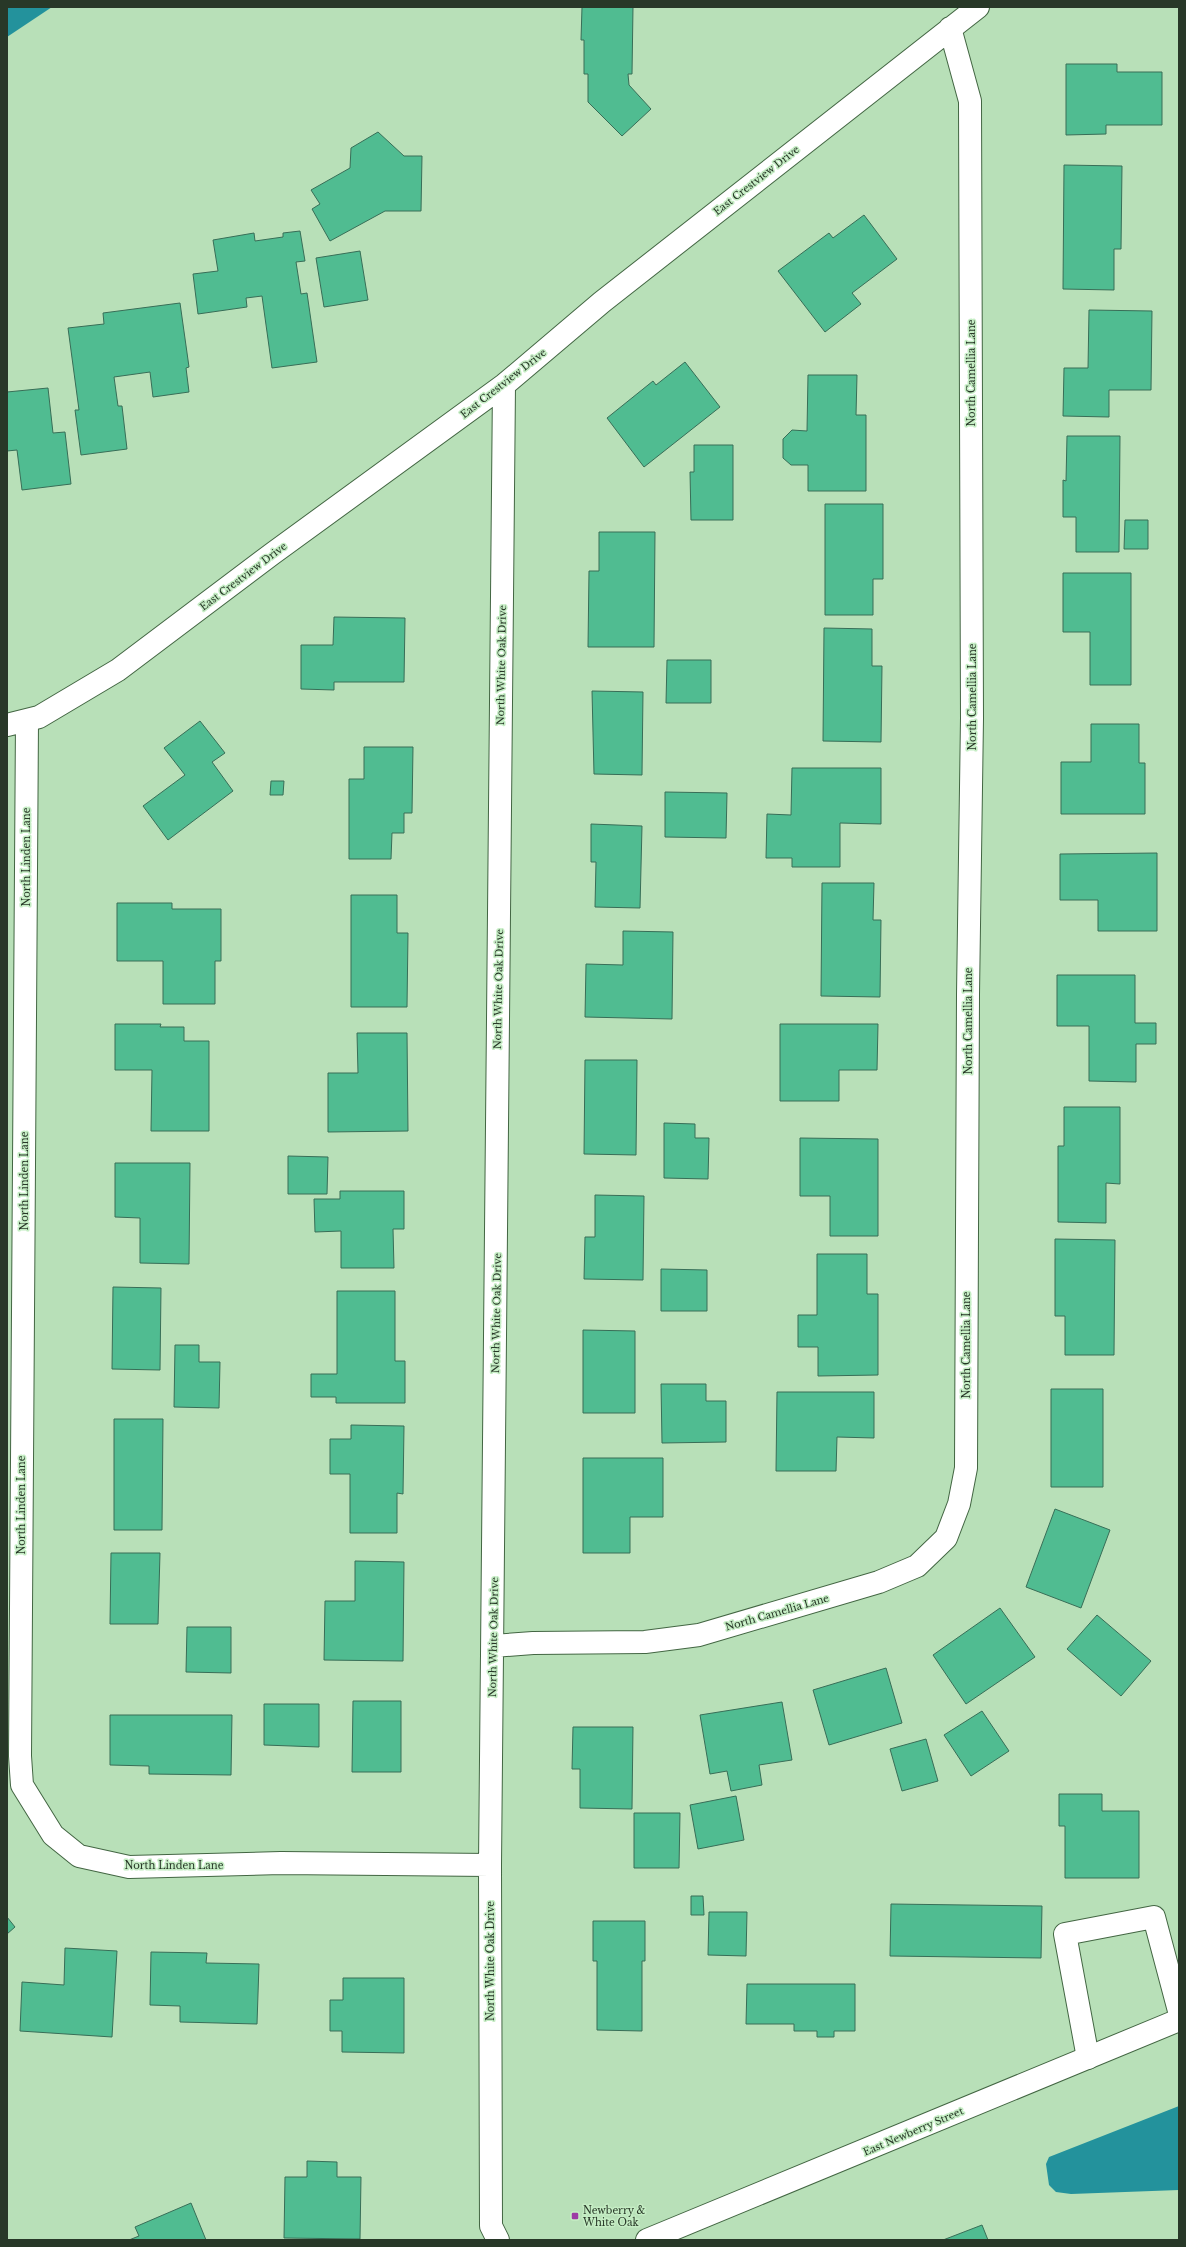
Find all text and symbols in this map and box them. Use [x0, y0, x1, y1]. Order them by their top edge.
street label: East Crestview Drive [711, 143, 802, 218]
street label: North Camellia Lane [965, 319, 978, 427]
street label: East Crestview Drive [458, 346, 549, 421]
street label: East Crestview Drive [197, 539, 290, 613]
street label: North White Oak Drive [494, 605, 509, 725]
street label: North Camellia Lane [966, 643, 979, 751]
street label: North Linden Lane [20, 807, 33, 906]
street label: North White Oak Drive [491, 929, 506, 1049]
street label: North Camellia Lane [962, 967, 975, 1075]
street label: North Linden Lane [18, 1131, 31, 1230]
street label: North White Oak Drive [489, 1253, 504, 1373]
street label: North Camellia Lane [960, 1291, 973, 1399]
street label: North Linden Lane [15, 1455, 28, 1554]
street label: North White Oak Drive [486, 1577, 501, 1697]
street label: North Camellia Lane [724, 1591, 831, 1634]
street label: North Linden Lane [125, 1859, 224, 1872]
street label: North White Oak Drive [484, 1901, 497, 2021]
street label: East Newberry Street [861, 2104, 965, 2158]
place label: Newberry & White Oak [582, 2204, 646, 2229]
marker: Newberry & White Oak [570, 2211, 580, 2221]

